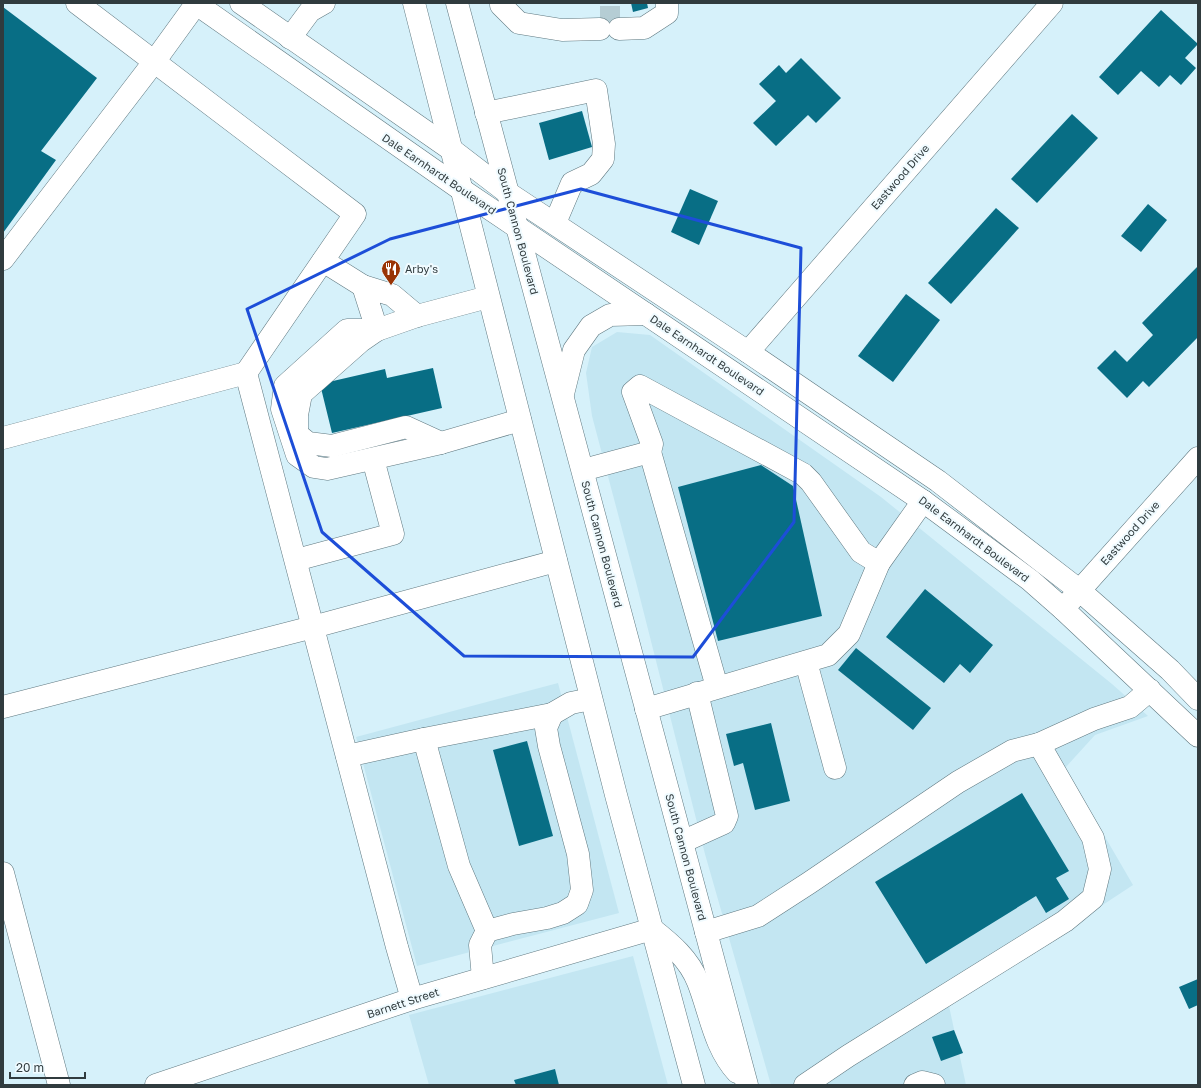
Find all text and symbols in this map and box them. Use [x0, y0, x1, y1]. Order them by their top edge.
street label: Dale Earnhardt Boulevard [380, 131, 499, 217]
street label: Eastwood Drive [868, 141, 931, 212]
street label: South Cannon Boulevard [495, 166, 542, 296]
restaurant icon: Arby's [380, 258, 402, 286]
place label: Arby's [405, 262, 438, 275]
street label: Dale Earnhardt Boulevard [648, 312, 767, 398]
street label: South Cannon Boulevard [579, 479, 626, 609]
street label: Dale Earnhardt Boulevard [917, 493, 1032, 584]
street label: Eastwood Drive [1097, 498, 1162, 567]
street label: South Cannon Boulevard [663, 792, 710, 922]
street label: Barnett Street [365, 985, 441, 1020]
scale bar [10, 1054, 85, 1080]
text: 20 m [16, 1060, 44, 1075]

